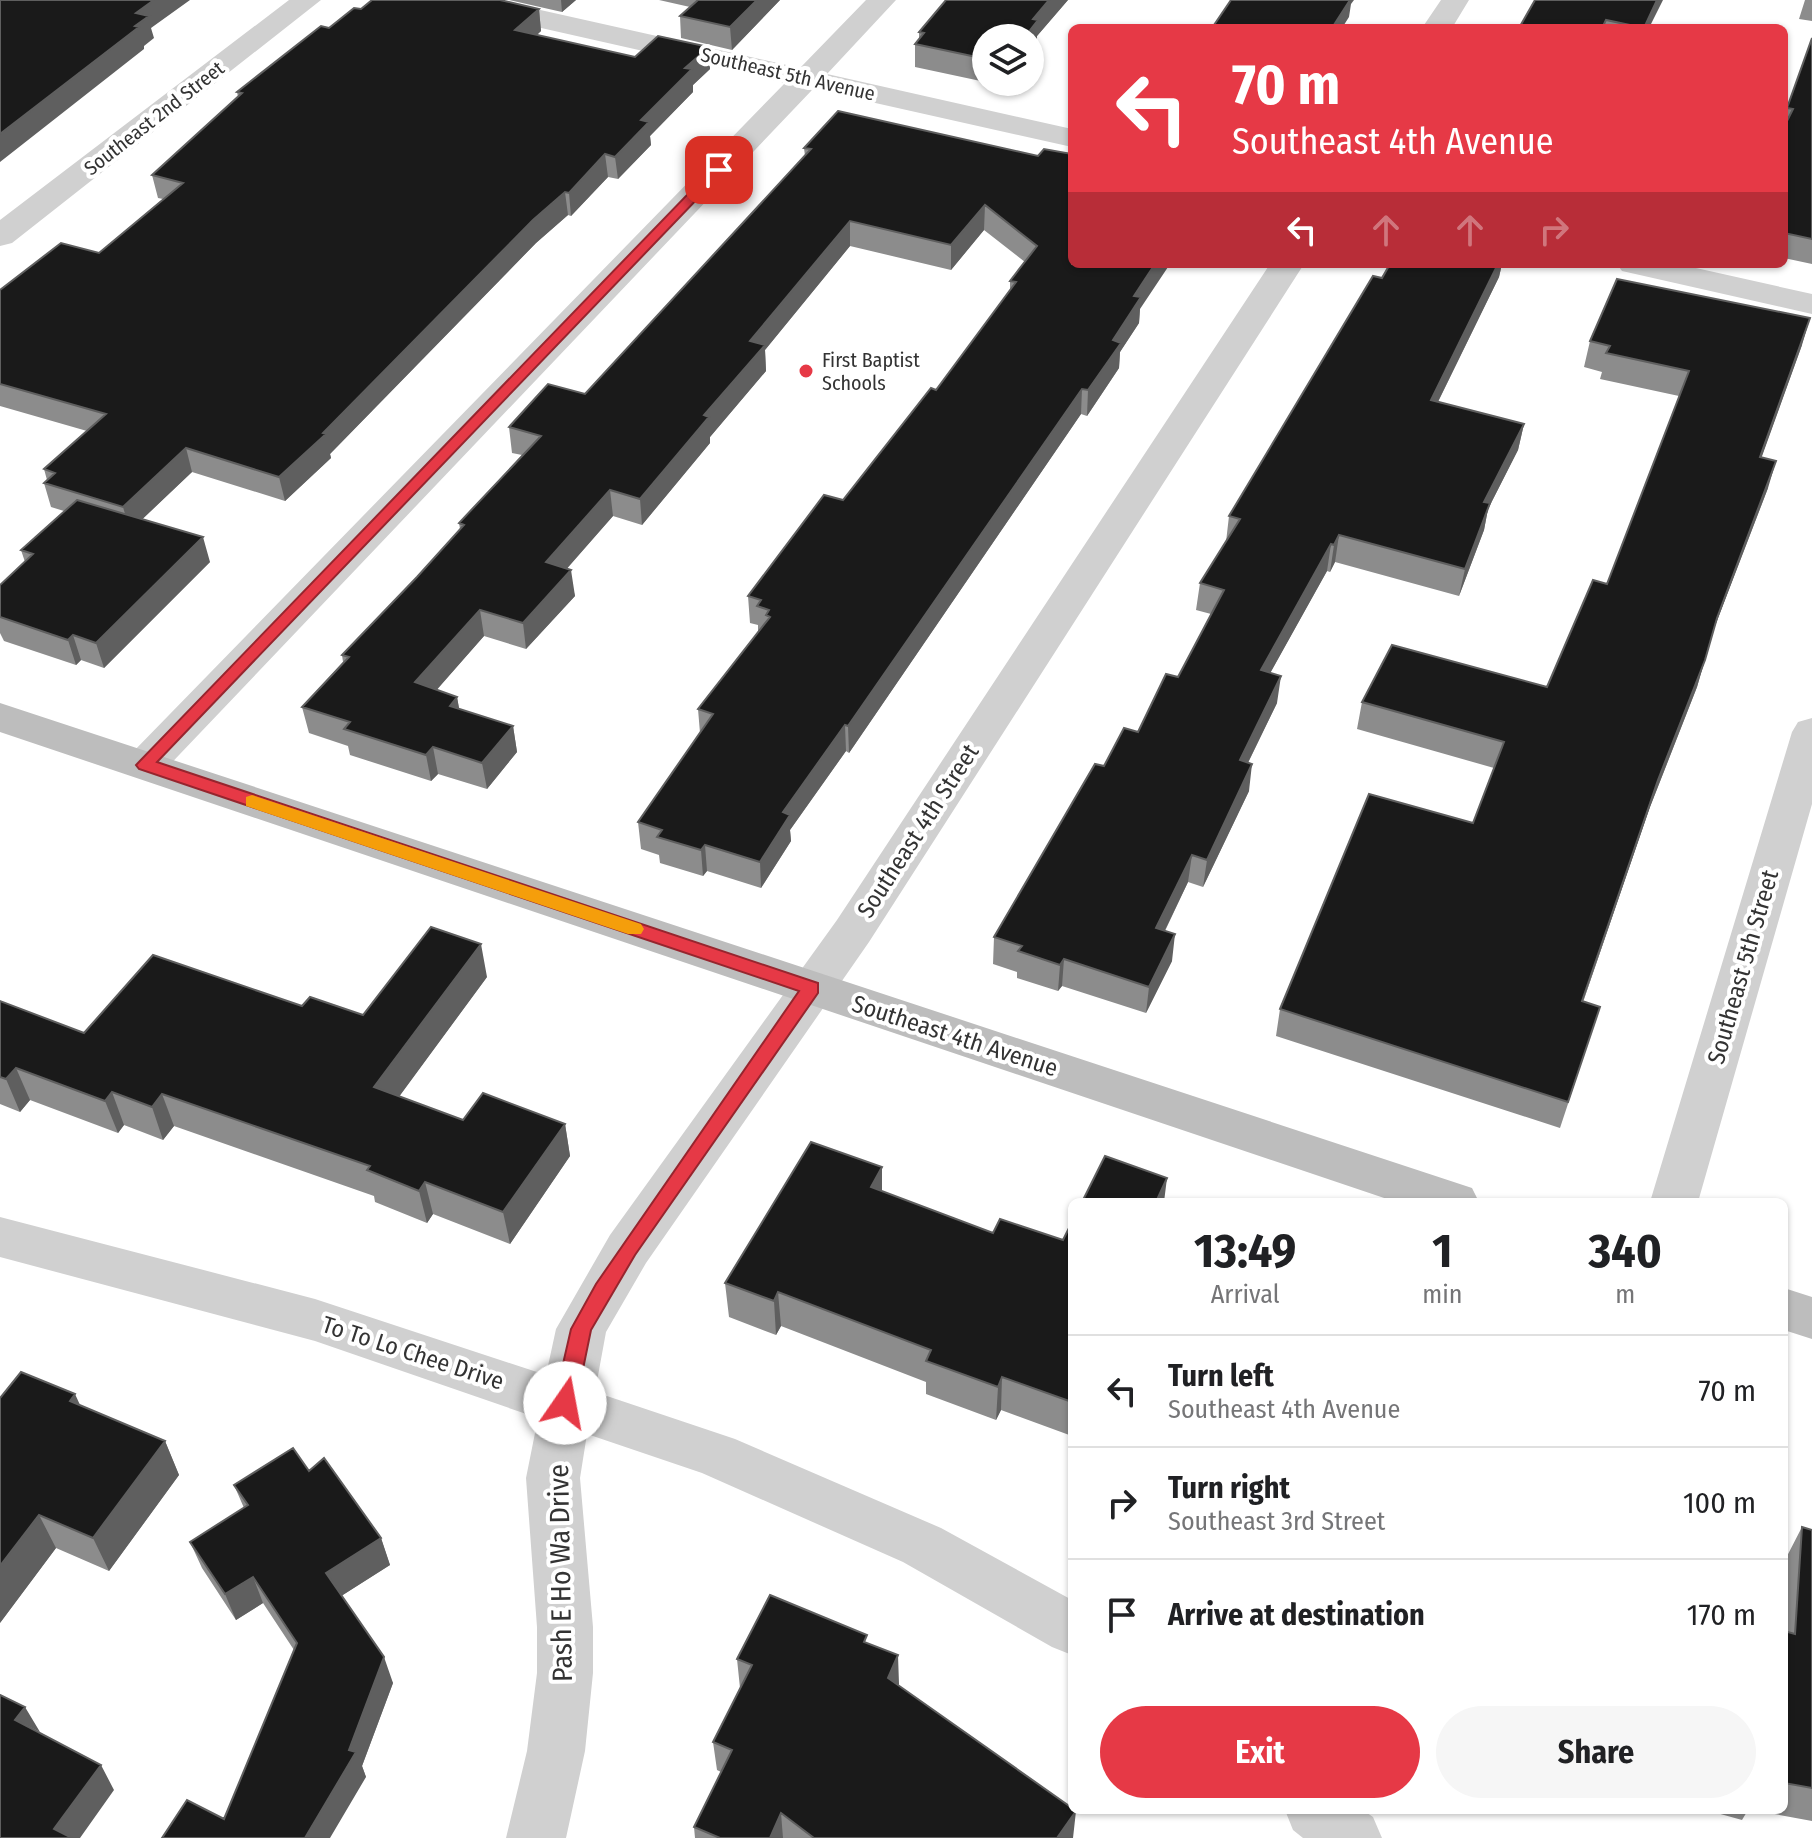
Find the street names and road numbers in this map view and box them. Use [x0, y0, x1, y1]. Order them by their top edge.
street label: Southeast 5th Avenue [699, 42, 877, 106]
street label: Southeast 2nd Street [79, 56, 229, 180]
street label: Southeast 4th Street [851, 739, 985, 923]
street label: Southeast 5th Street [1702, 867, 1784, 1067]
street label: Southeast 4th Avenue [849, 990, 1061, 1082]
street label: To To Lo Chee Drive [319, 1310, 507, 1396]
street label: Pash E Ho Wa Drive [542, 1464, 579, 1682]

